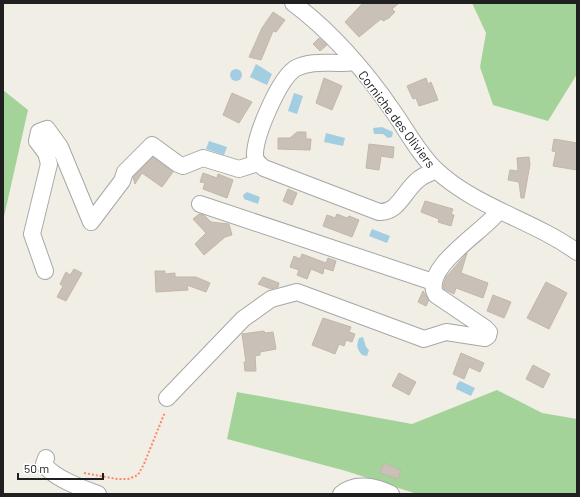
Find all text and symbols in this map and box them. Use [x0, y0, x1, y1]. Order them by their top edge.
street label: Corniche des Oliviers [355, 67, 439, 171]
scale bar [18, 455, 103, 481]
text: 50 m [24, 461, 49, 475]

